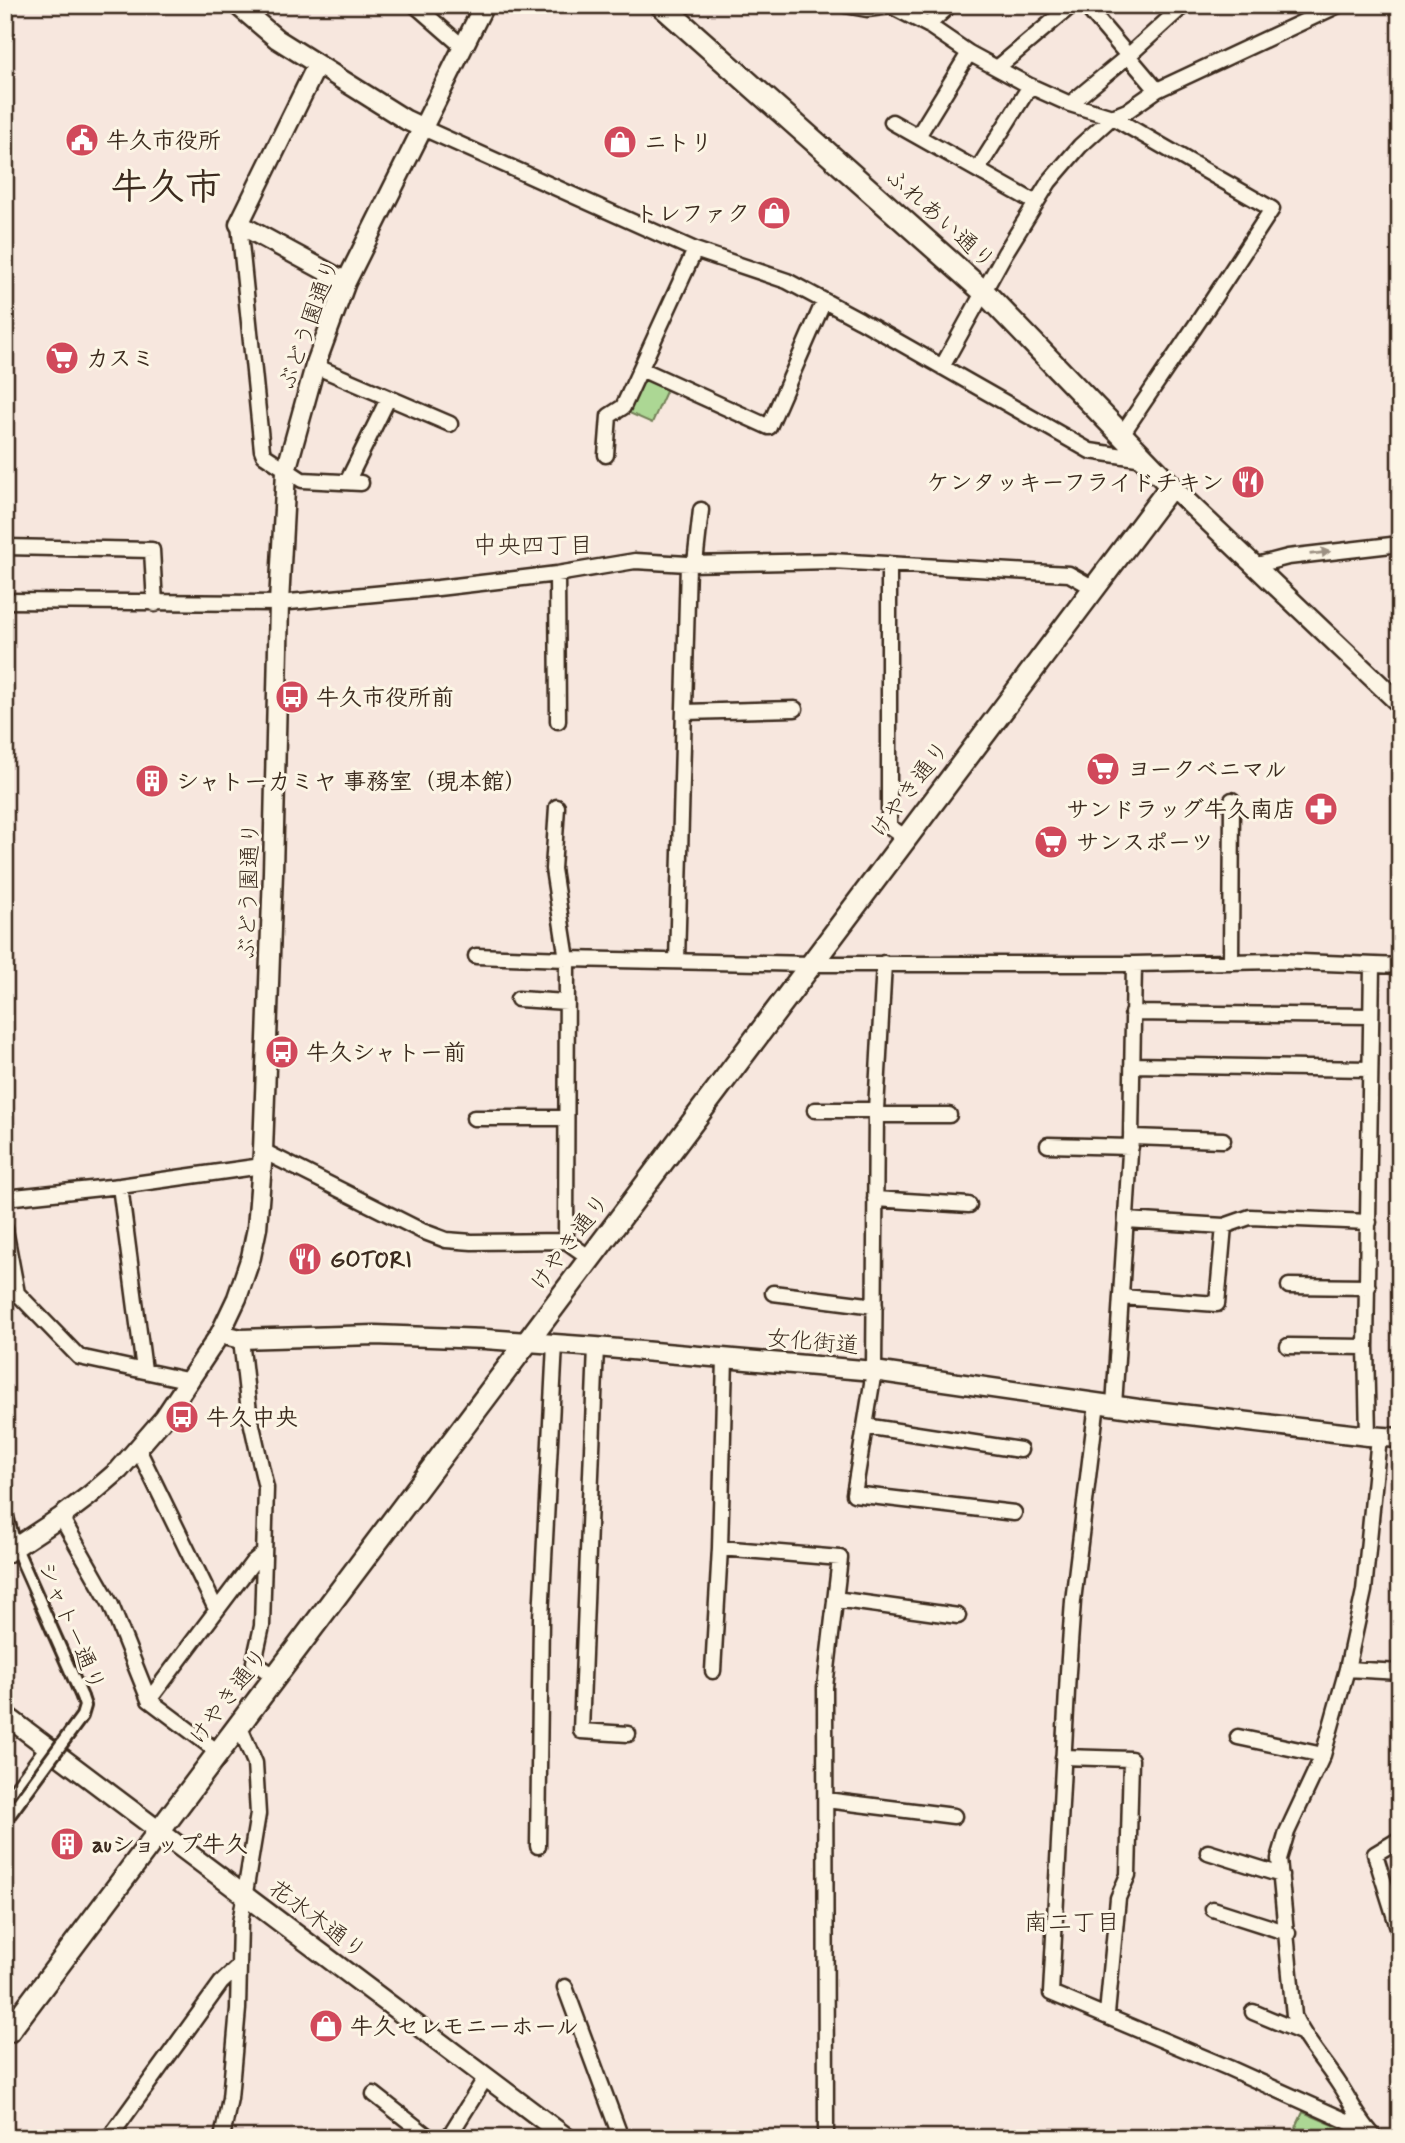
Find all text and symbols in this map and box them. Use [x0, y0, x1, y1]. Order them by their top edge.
public building icon: 牛久市役所 [63, 121, 101, 159]
shop icon: ニトリ [601, 123, 639, 161]
place label: 牛久市役所 [106, 127, 221, 157]
place label: ニトリ [644, 129, 713, 159]
street label: ふれあい通り [878, 162, 1001, 277]
district label: 牛久市 [111, 165, 222, 213]
shop icon: トレファク [755, 194, 793, 232]
place label: トレファク [635, 200, 750, 230]
street label: ぶどう園通り [272, 254, 348, 395]
supermarket icon: カスミ [43, 339, 81, 377]
place label: カスミ [86, 345, 155, 375]
restaurant icon: ケンタッキーフライドチキン [1229, 463, 1267, 501]
place label: ケンタッキーフライドチキン [926, 469, 1224, 499]
district label: 中央四丁目 [473, 531, 593, 562]
one-way arrow [1309, 548, 1331, 559]
bus stop icon: 牛久市役所前 [273, 678, 311, 716]
place label: 牛久市役所前 [316, 684, 454, 714]
street label: けやき通り [864, 735, 957, 845]
supermarket icon: ヨークベニマル [1084, 750, 1122, 788]
place label: ヨークベニマル [1128, 756, 1287, 786]
building icon: シャトーカミヤ 事務室（現本館） [133, 762, 171, 800]
place label: シャトーカミヤ 事務室（現本館） [176, 768, 527, 798]
pharmacy icon: サンドラッグ牛久南店 [1302, 790, 1340, 828]
place label: サンドラッグ牛久南店 [1066, 796, 1296, 826]
street label: ぶどう園通り [233, 821, 267, 961]
supermarket icon: サンスポーツ [1032, 823, 1070, 861]
place label: サンスポーツ [1076, 829, 1214, 859]
bus stop icon: 牛久シャトー前 [263, 1033, 301, 1071]
place label: 牛久シャトー前 [306, 1039, 466, 1069]
street label: けやき通り [524, 1188, 617, 1298]
restaurant icon: GOTORI [286, 1240, 324, 1278]
place label: GOTORI [330, 1246, 412, 1276]
street label: 女化街道 [766, 1324, 860, 1362]
bus stop icon: 牛久中央 [163, 1398, 201, 1436]
place label: 牛久中央 [206, 1404, 298, 1434]
street label: シャトー通り [29, 1557, 111, 1696]
street label: けやき通り [183, 1642, 276, 1752]
building icon: auショップ牛久 [48, 1825, 86, 1863]
place label: auショップ牛久 [92, 1831, 248, 1861]
street label: 花水木通り [262, 1874, 372, 1967]
district label: 南二丁目 [1024, 1908, 1120, 1939]
shop icon: 牛久セレモニーホール [307, 2007, 345, 2045]
place label: 牛久セレモニーホール [350, 2013, 579, 2043]

